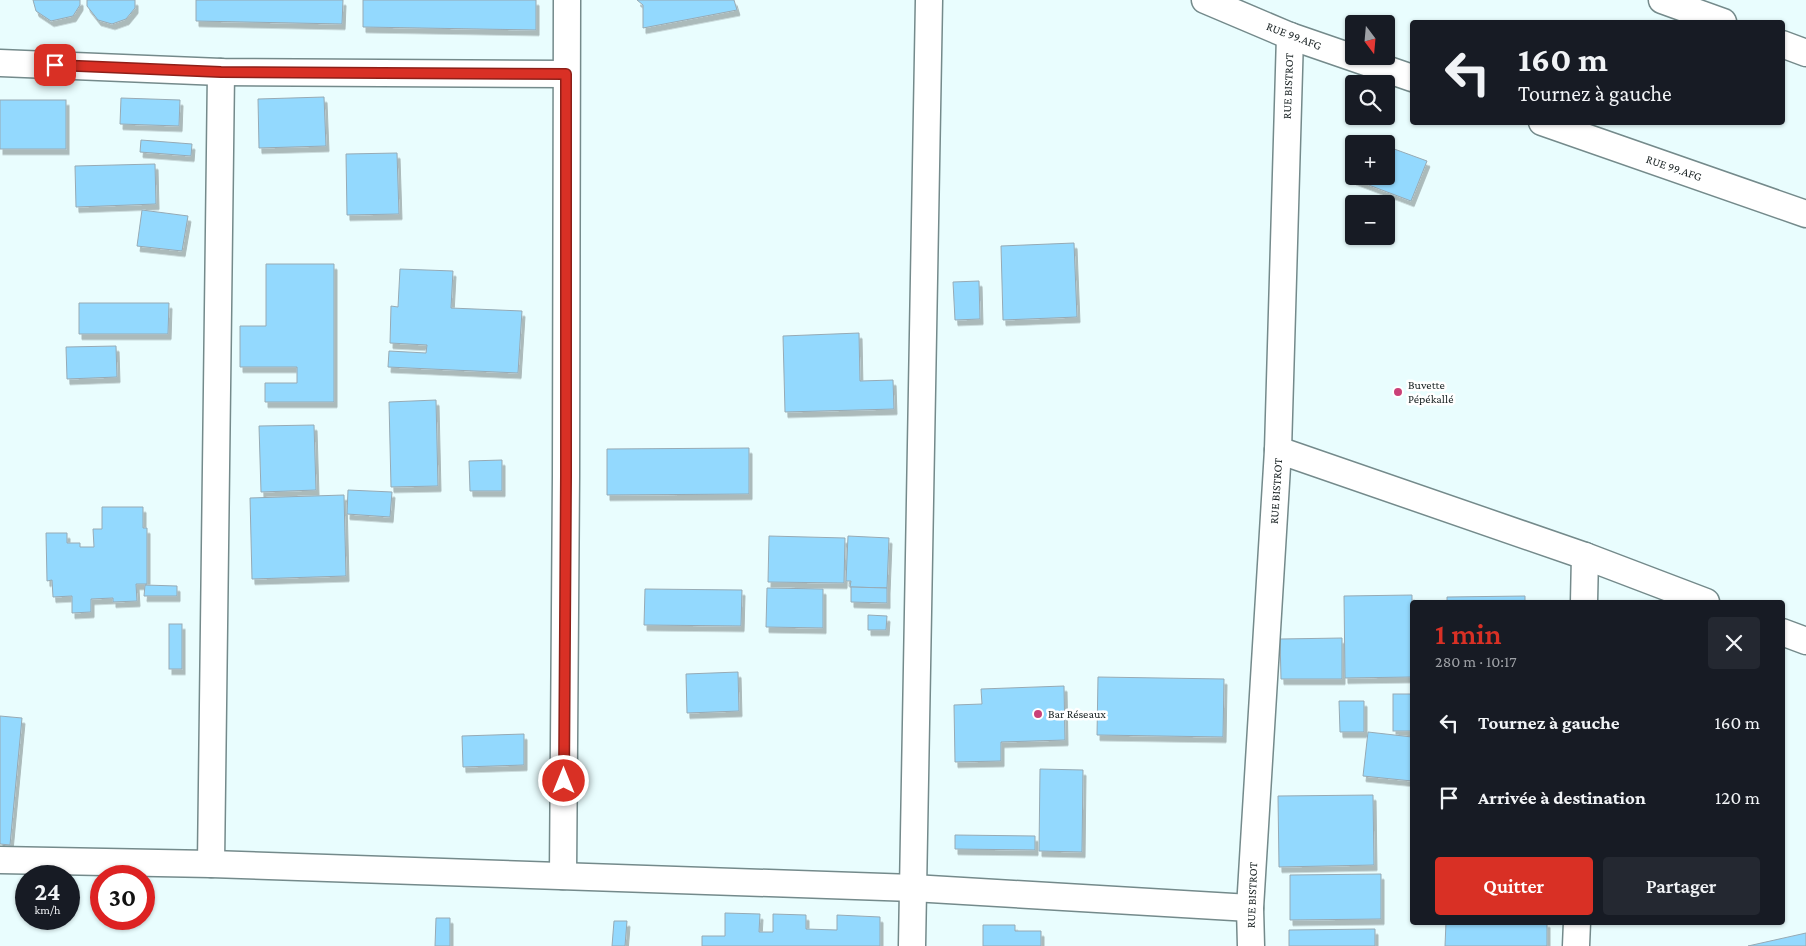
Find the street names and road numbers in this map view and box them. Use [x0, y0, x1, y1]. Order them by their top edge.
street label: RUE 99.AFG [1264, 19, 1324, 53]
street label: RUE BISTROT [1280, 52, 1296, 119]
street label: RUE 99.AFG [1644, 152, 1704, 184]
street label: RUE BISTROT [1267, 457, 1285, 525]
street label: RUE BISTROT [1244, 861, 1260, 928]

